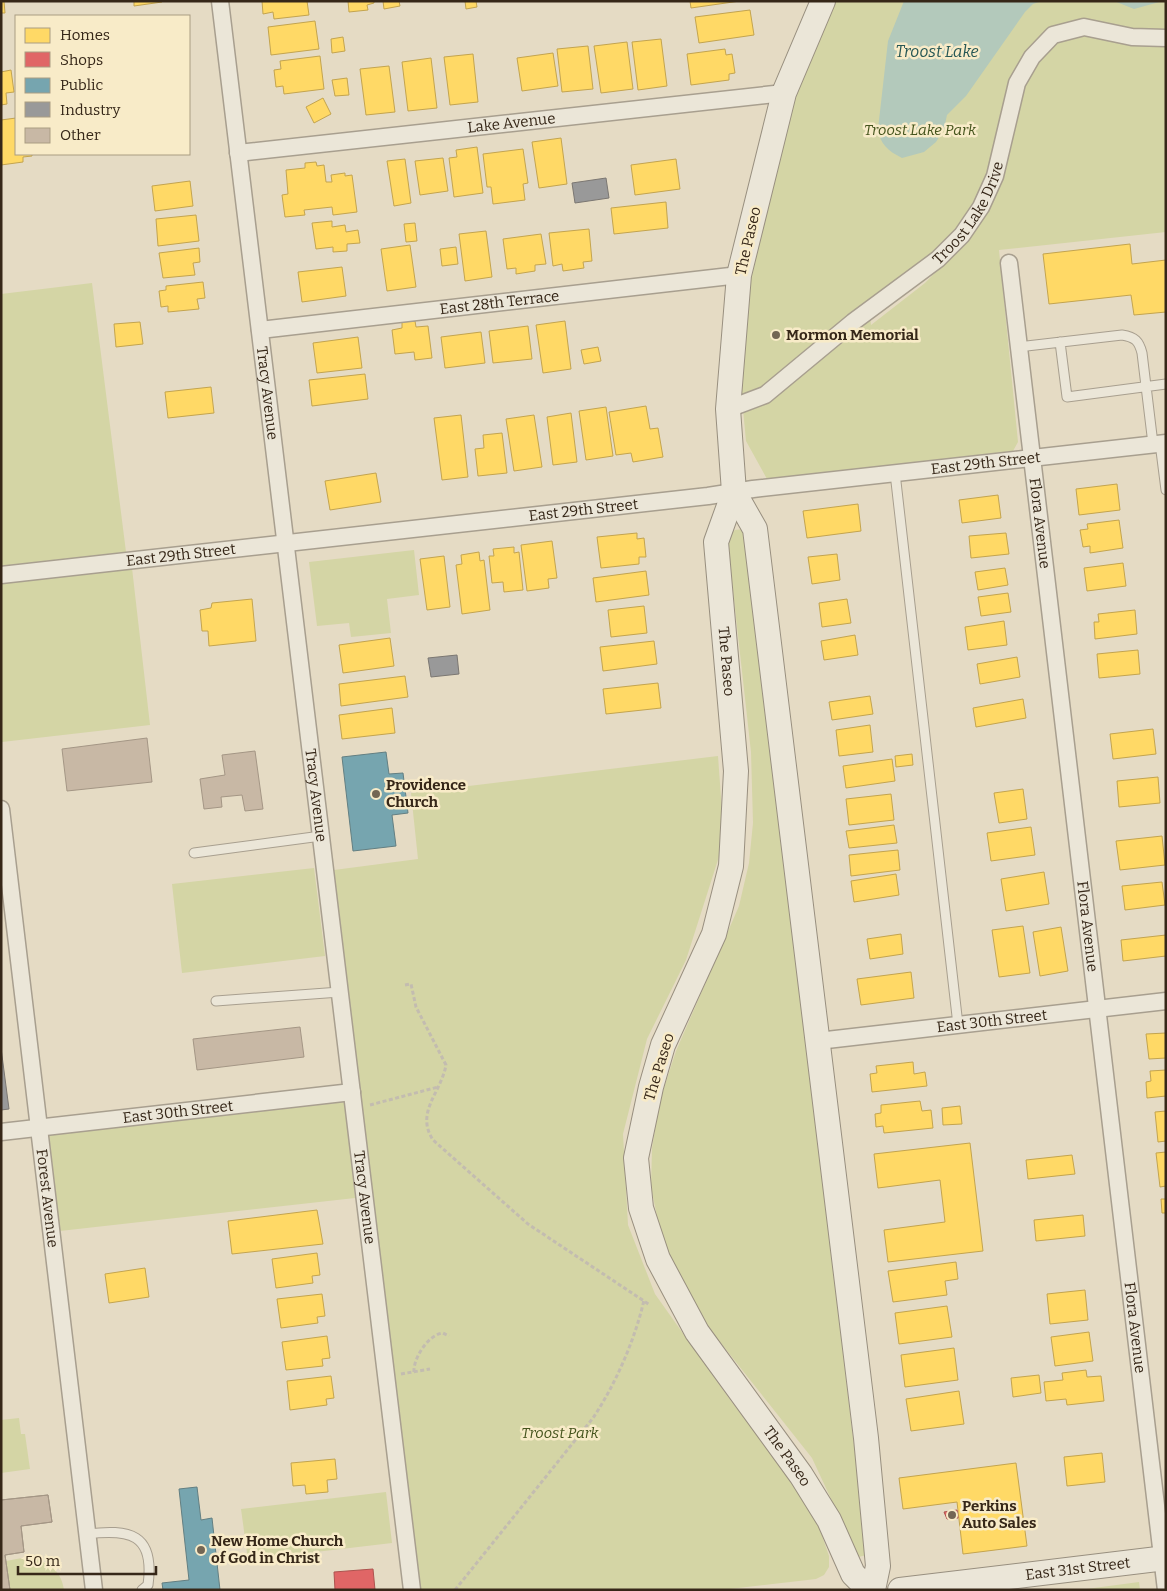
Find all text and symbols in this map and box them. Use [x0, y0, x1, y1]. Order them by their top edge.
legend [15, 15, 190, 155]
text: Homes [60, 26, 110, 44]
water label: Troost Lake [895, 42, 979, 61]
text: Shops [60, 51, 103, 69]
text: Public [60, 76, 104, 94]
text: Industry [60, 101, 120, 119]
street label: Lake Avenue [466, 109, 556, 137]
park label: Troost Lake Park [864, 121, 977, 139]
text: Other [60, 126, 101, 144]
street label: Troost Lake Drive [929, 160, 1007, 268]
street label: The Paseo [731, 205, 765, 277]
street label: East 28th Terrace [439, 287, 560, 318]
place label: Mormon Memorial [786, 326, 919, 344]
marker: Mormon Memorial [770, 329, 782, 341]
street label: Tracy Avenue [253, 345, 282, 441]
street label: East 29th Street [930, 448, 1042, 478]
street label: Flora Avenue [1025, 477, 1054, 570]
street label: East 29th Street [528, 495, 640, 525]
street label: East 29th Street [125, 540, 237, 570]
street label: The Paseo [714, 626, 738, 697]
street label: Tracy Avenue [301, 747, 331, 843]
place label: Providence Church [386, 776, 466, 811]
marker: Providence Church [370, 788, 382, 800]
street label: Flora Avenue [1073, 880, 1102, 973]
street label: East 30th Street [936, 1006, 1049, 1036]
street label: The Paseo [640, 1031, 678, 1103]
street label: East 30th Street [122, 1097, 235, 1127]
street label: Forest Avenue [33, 1148, 62, 1249]
street label: Tracy Avenue [350, 1150, 379, 1245]
street label: Flora Avenue [1121, 1281, 1149, 1374]
street label: The Paseo [759, 1423, 815, 1490]
park label: Troost Park [521, 1424, 600, 1442]
place label: Perkins Auto Sales [962, 1497, 1036, 1532]
marker: Perkins Auto Sales [946, 1509, 958, 1521]
place label: New Home Church of God in Christ [211, 1532, 344, 1567]
scale bar [18, 1544, 155, 1576]
marker: New Home Church of God in Christ [195, 1544, 207, 1556]
text: 50 m [25, 1552, 61, 1570]
street label: East 31st Street [1024, 1553, 1132, 1584]

